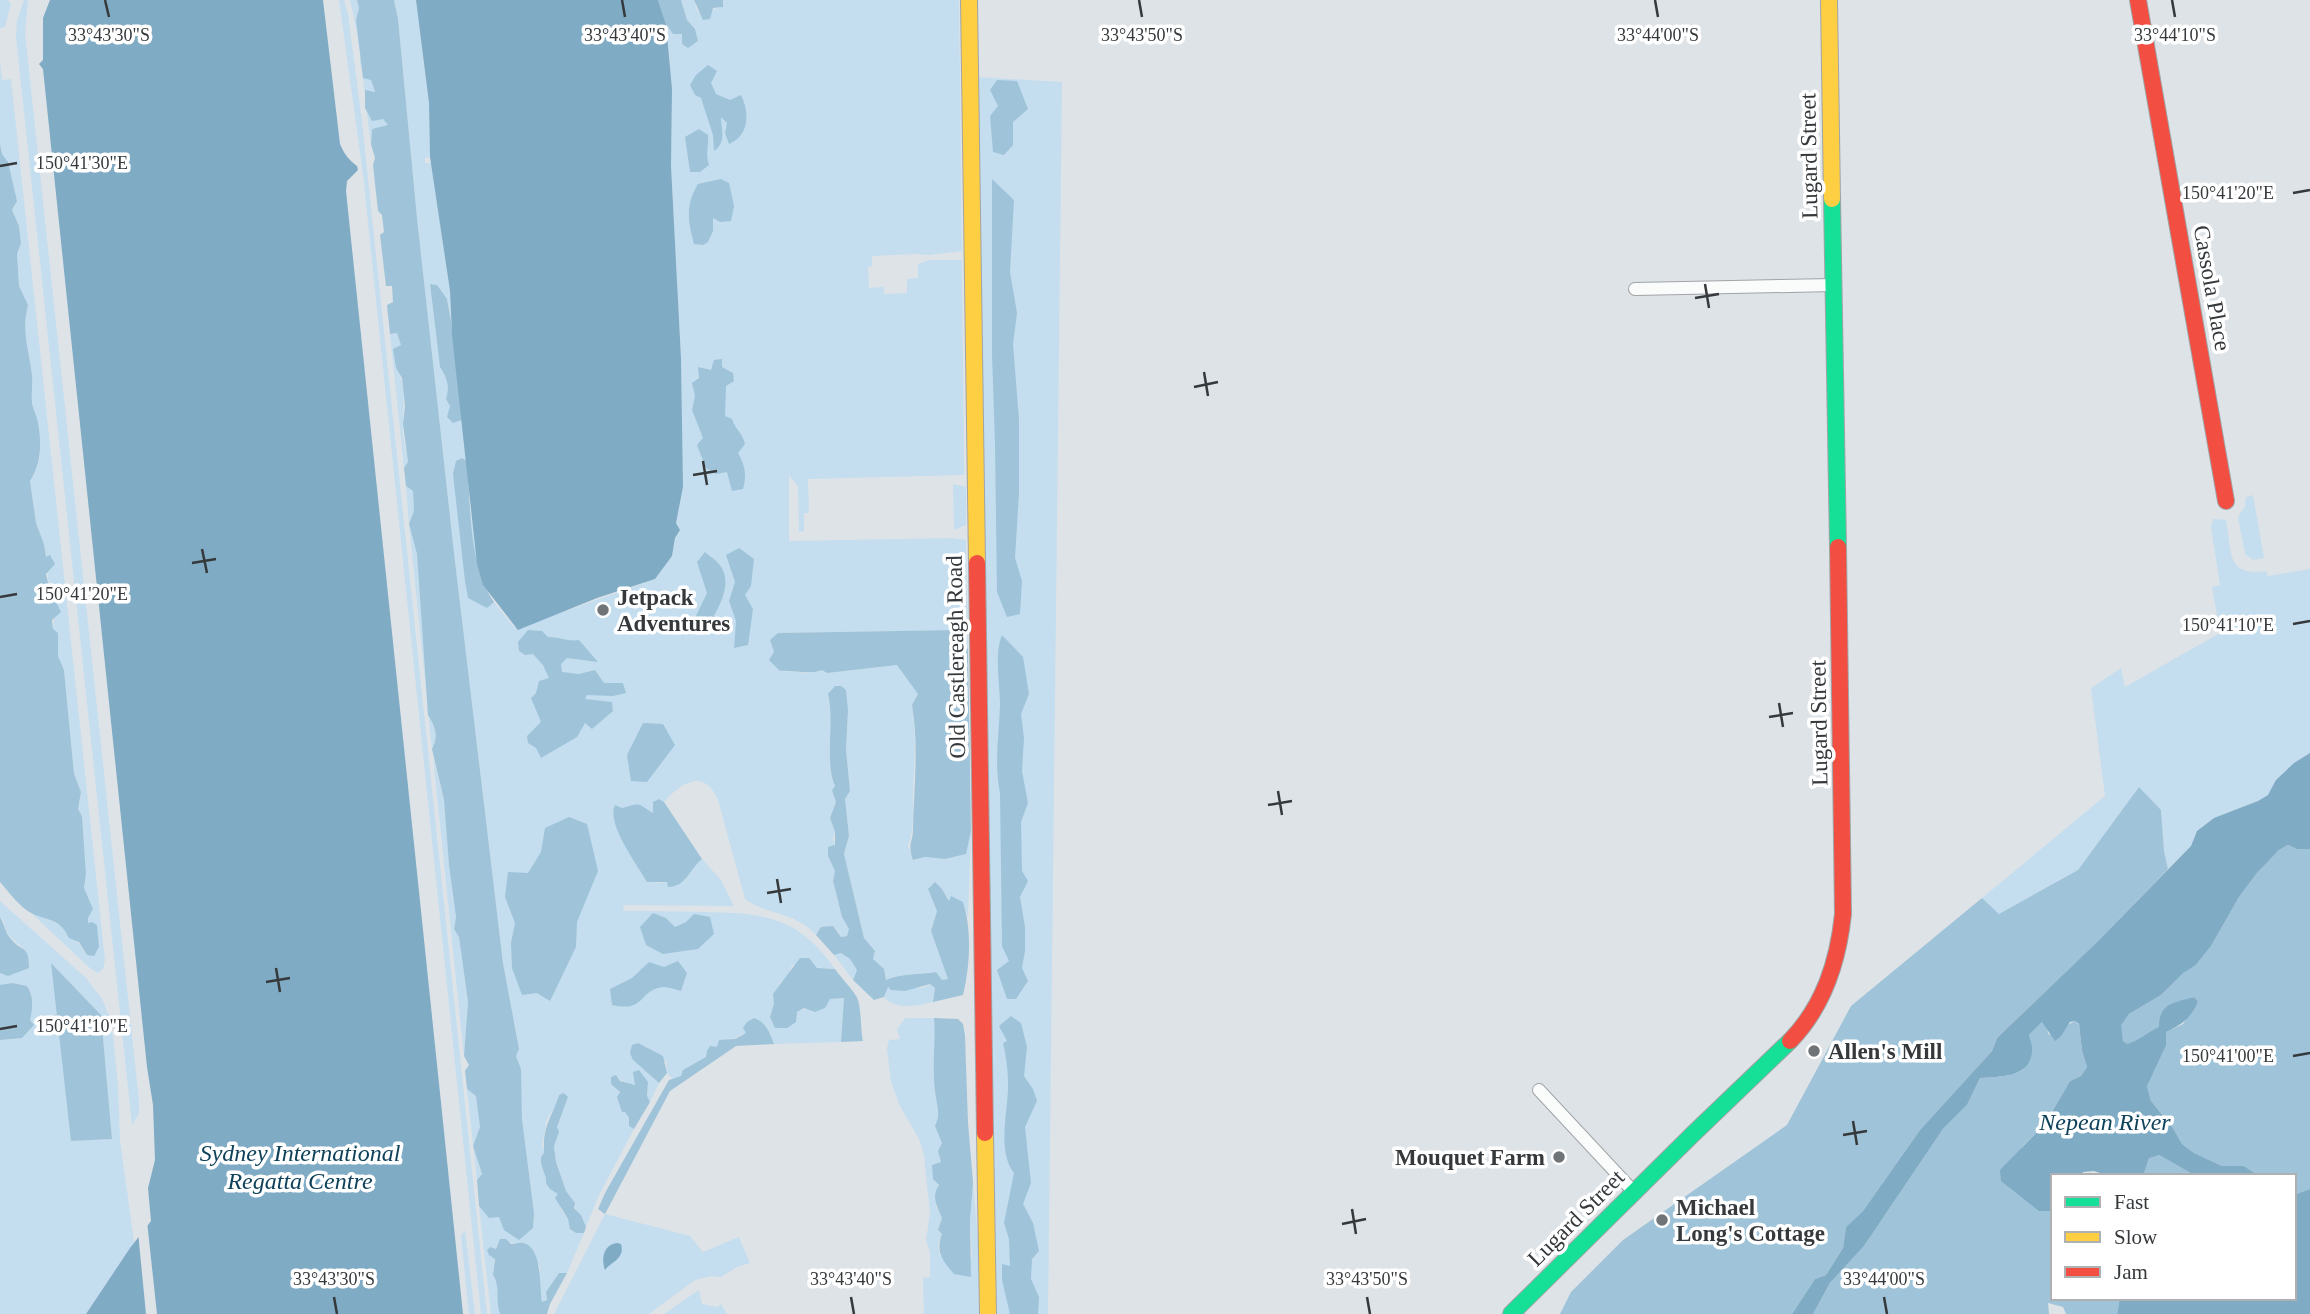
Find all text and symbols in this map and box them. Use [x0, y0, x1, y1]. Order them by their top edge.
text: 33°43'30"S [68, 25, 150, 45]
text: 33°43'40"S [584, 25, 666, 45]
text: 33°43'50"S [1101, 25, 1183, 45]
text: 33°44'00"S [1617, 25, 1699, 45]
text: 33°44'10"S [2134, 25, 2216, 45]
street label: Lugard Street [1795, 92, 1823, 219]
text: 150°41'30"E [36, 153, 128, 173]
text: 150°41'20"E [2182, 183, 2274, 203]
street label: Cassola Place [2189, 223, 2235, 353]
street label: Old Castlereagh Road [942, 555, 970, 759]
text: 150°41'20"E [36, 584, 128, 604]
place label: Jetpack Adventures [617, 585, 730, 636]
marker: Jetpack Adventures [595, 602, 611, 618]
text: 150°41'10"E [2182, 615, 2274, 635]
street label: Lugard Street [1805, 659, 1833, 786]
text: 150°41'10"E [36, 1016, 128, 1036]
place label: Allen's Mill [1828, 1039, 1942, 1064]
marker: Allen's Mill [1806, 1043, 1822, 1059]
text: 150°41'00"E [2182, 1046, 2274, 1066]
water label: Nepean River [2038, 1109, 2171, 1135]
water label: Sydney International Regatta Centre [200, 1140, 401, 1194]
place label: Mouquet Farm [1395, 1145, 1545, 1170]
marker: Mouquet Farm [1551, 1149, 1567, 1165]
street label: Lugard Street [1523, 1164, 1630, 1271]
legend [2051, 1174, 2296, 1300]
text: Fast [2114, 1190, 2149, 1214]
place label: Michael Long's Cottage [1676, 1195, 1825, 1246]
marker: Michael Long's Cottage [1654, 1212, 1670, 1228]
text: Slow [2114, 1225, 2158, 1249]
text: Jam [2114, 1260, 2148, 1284]
text: 33°43'30"S [293, 1269, 375, 1289]
text: 33°43'40"S [810, 1269, 892, 1289]
text: 33°43'50"S [1326, 1269, 1408, 1289]
text: 33°44'00"S [1843, 1269, 1925, 1289]

